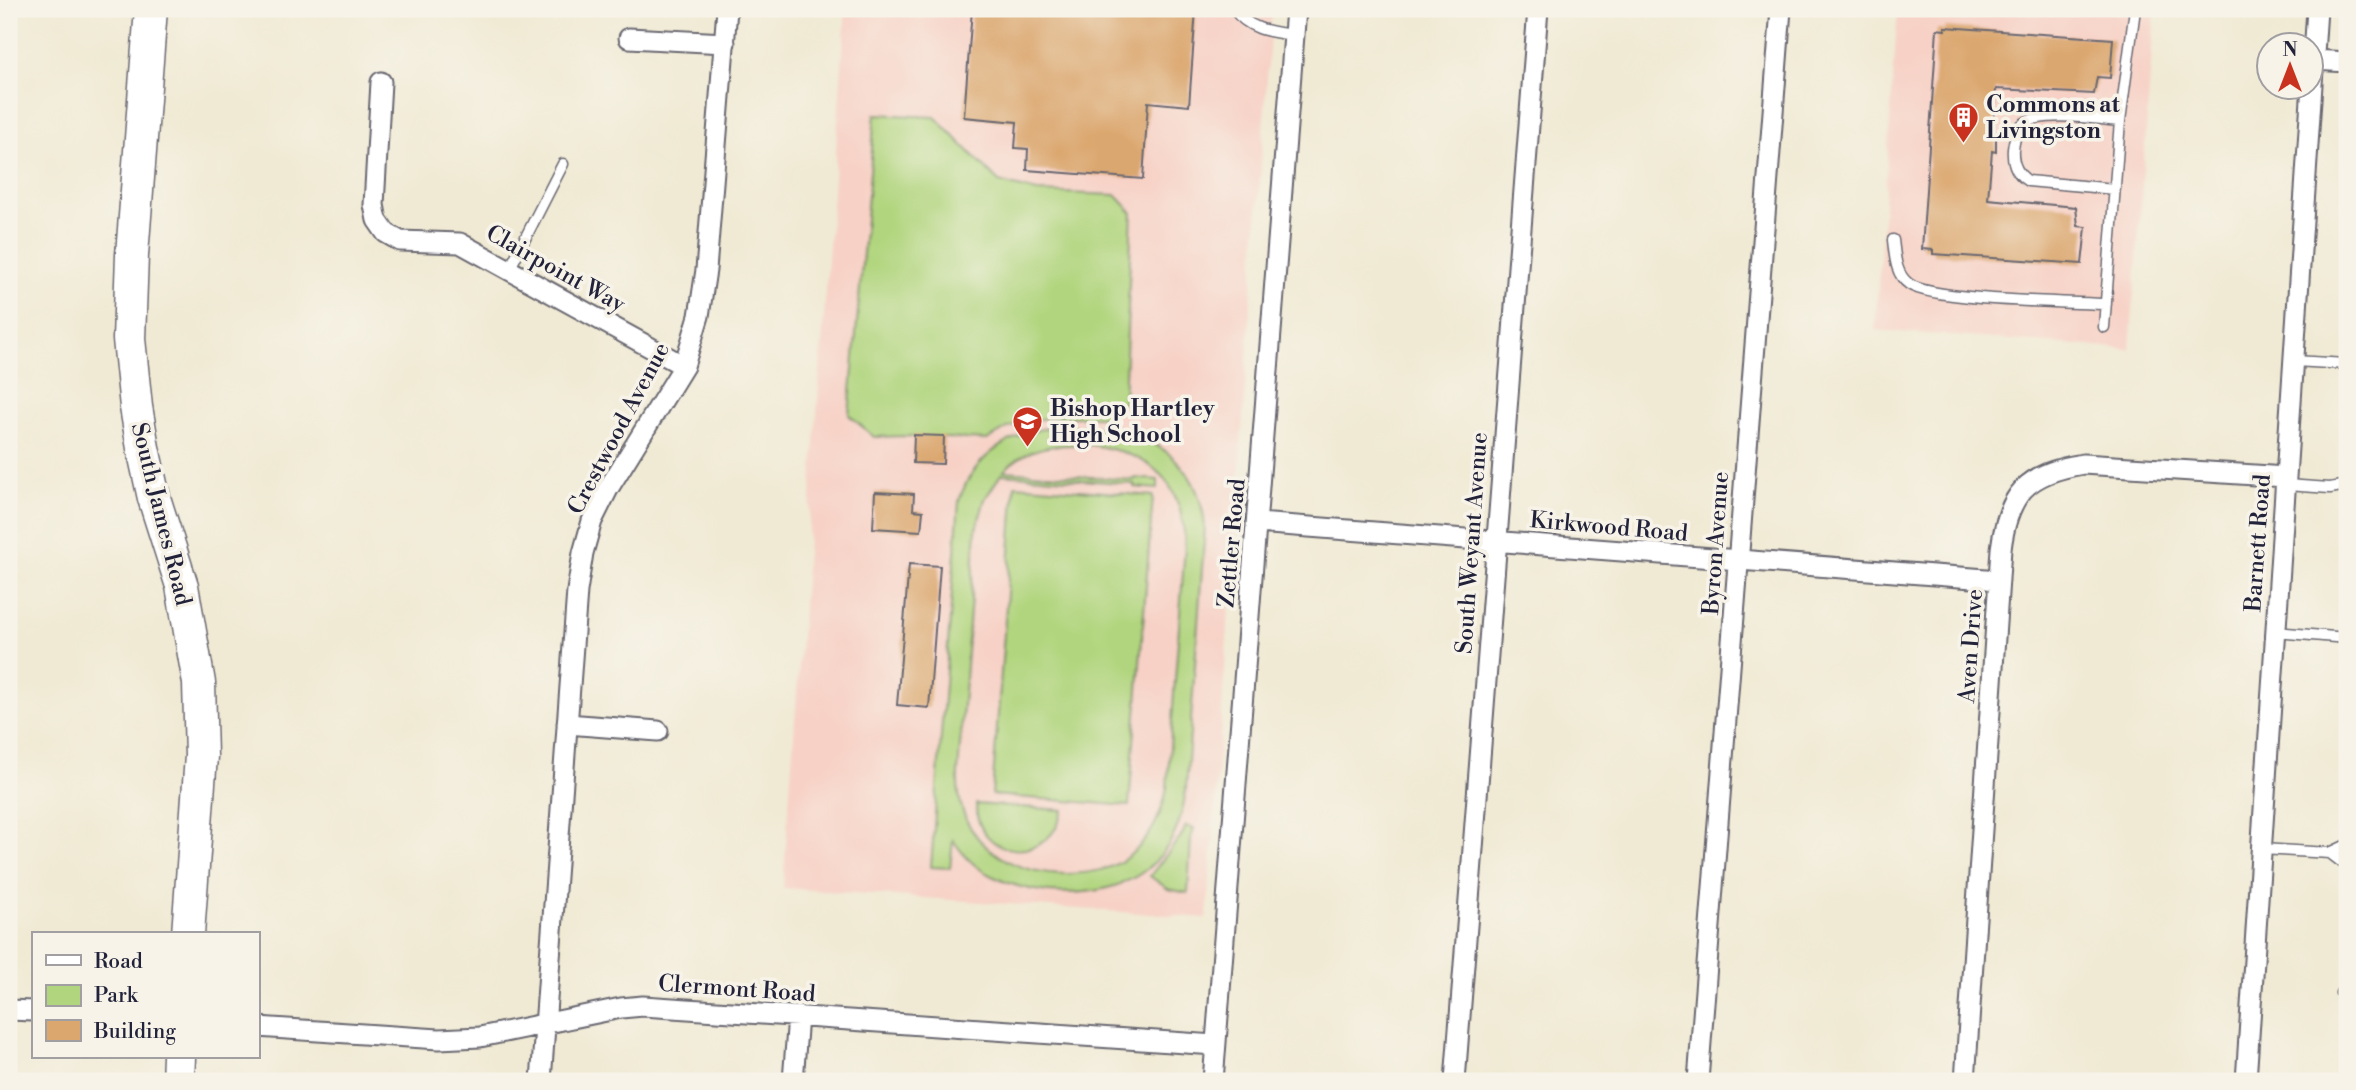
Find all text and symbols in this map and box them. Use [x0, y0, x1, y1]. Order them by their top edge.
north arrow [2254, 32, 2324, 102]
text: N [2282, 38, 2298, 62]
place label: Commons at Livingston [1986, 91, 2120, 145]
building icon: Commons at Livingston [1946, 100, 1980, 144]
street label: Clairpoint Way [481, 219, 631, 319]
street label: Crestwood Avenue [562, 338, 676, 519]
place label: Bishop Hartley High School [1050, 395, 1215, 449]
school or university icon: Bishop Hartley High School [1010, 404, 1044, 448]
street label: South James Road [125, 420, 197, 609]
street label: South Weyant Avenue [1450, 431, 1494, 655]
street label: Byron Avenue [1697, 470, 1735, 617]
street label: Barnett Road [2239, 473, 2277, 614]
street label: Zettler Road [1212, 477, 1252, 609]
street label: Kirkwood Road [1529, 506, 1689, 548]
street label: Aven Drive [1953, 588, 1989, 705]
legend [32, 932, 259, 1058]
text: Road [94, 949, 143, 975]
street label: Clermont Road [657, 970, 817, 1008]
text: Park [94, 983, 139, 1009]
text: Building [93, 1019, 176, 1045]

